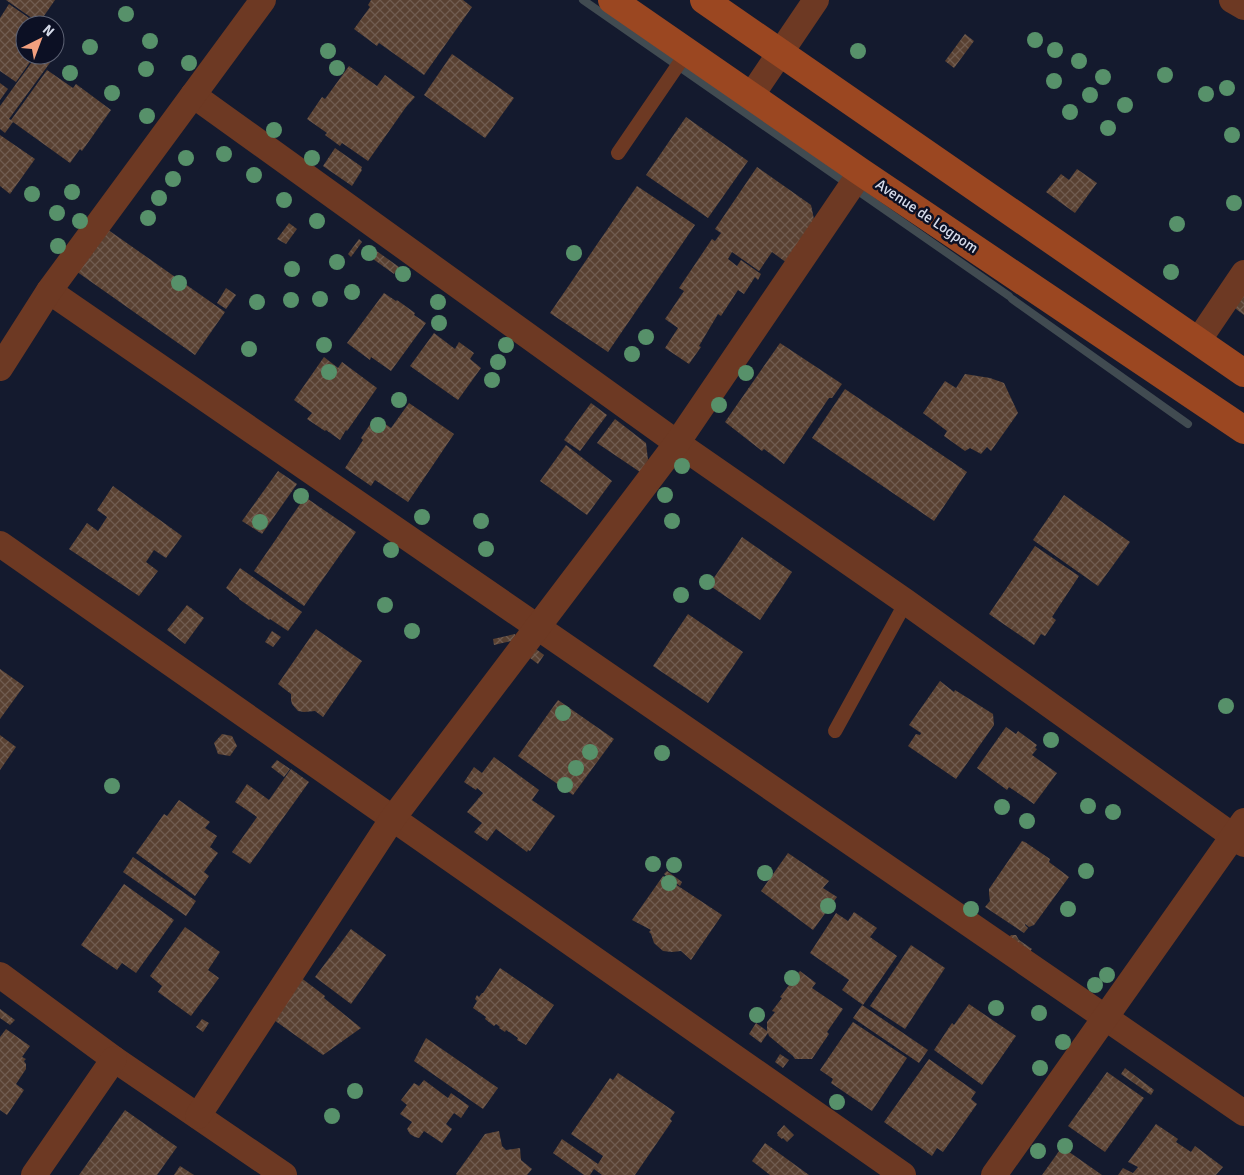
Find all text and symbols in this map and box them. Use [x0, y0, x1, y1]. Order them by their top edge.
north arrow [15, 15, 65, 65]
text: N [39, 21, 58, 40]
street label: Avenue de Logpom [872, 175, 982, 257]

